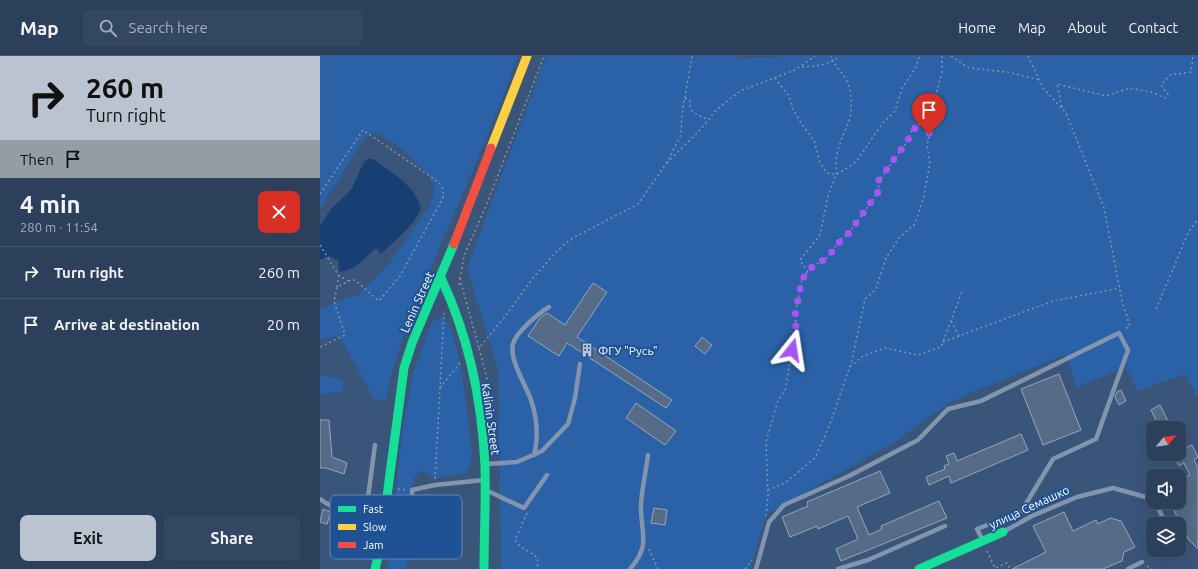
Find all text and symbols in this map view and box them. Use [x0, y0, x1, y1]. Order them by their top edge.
search box [83, 10, 363, 46]
text: Map [20, 17, 59, 39]
icon: search [97, 17, 119, 39]
text: Search here [129, 19, 208, 36]
text: Home [958, 20, 996, 36]
text: Map [1018, 20, 1046, 36]
text: About [1068, 20, 1107, 36]
text: Contact [1129, 20, 1178, 36]
icon: right [20, 72, 72, 124]
text: 260 m [86, 72, 164, 103]
pin [912, 93, 946, 134]
icon: arrive [918, 99, 940, 121]
text: Turn right [86, 105, 166, 125]
icon: arrive [62, 148, 84, 170]
text: Then [20, 151, 54, 168]
text: 4 min [20, 191, 81, 218]
button: close [258, 191, 300, 233]
text: 280 m · 11:54 [20, 220, 98, 234]
icon: right [20, 262, 42, 284]
text: Turn right [54, 264, 124, 281]
text: 260 m [258, 264, 300, 281]
street label: Lenin Street [398, 269, 436, 335]
icon: arrive [20, 314, 42, 336]
text: Arrive at destination [54, 316, 200, 333]
text: 20 m [267, 316, 300, 333]
position arrow [771, 329, 813, 371]
building icon: ФГУ "Русь" [579, 342, 595, 358]
place label: ФГУ "Русь" [598, 344, 658, 357]
street label: Kalinin Street [480, 382, 503, 456]
north arrow [1146, 421, 1186, 461]
map controls [1146, 421, 1186, 557]
button: sound [1146, 469, 1186, 509]
street label: улица Семашко [987, 483, 1071, 531]
legend [330, 495, 462, 559]
text: Fast [363, 503, 384, 515]
button: Exit [20, 515, 156, 561]
button: Share [164, 515, 300, 561]
button: layers [1146, 517, 1186, 557]
text: Slow [363, 521, 387, 533]
text: Jam [363, 539, 384, 551]

